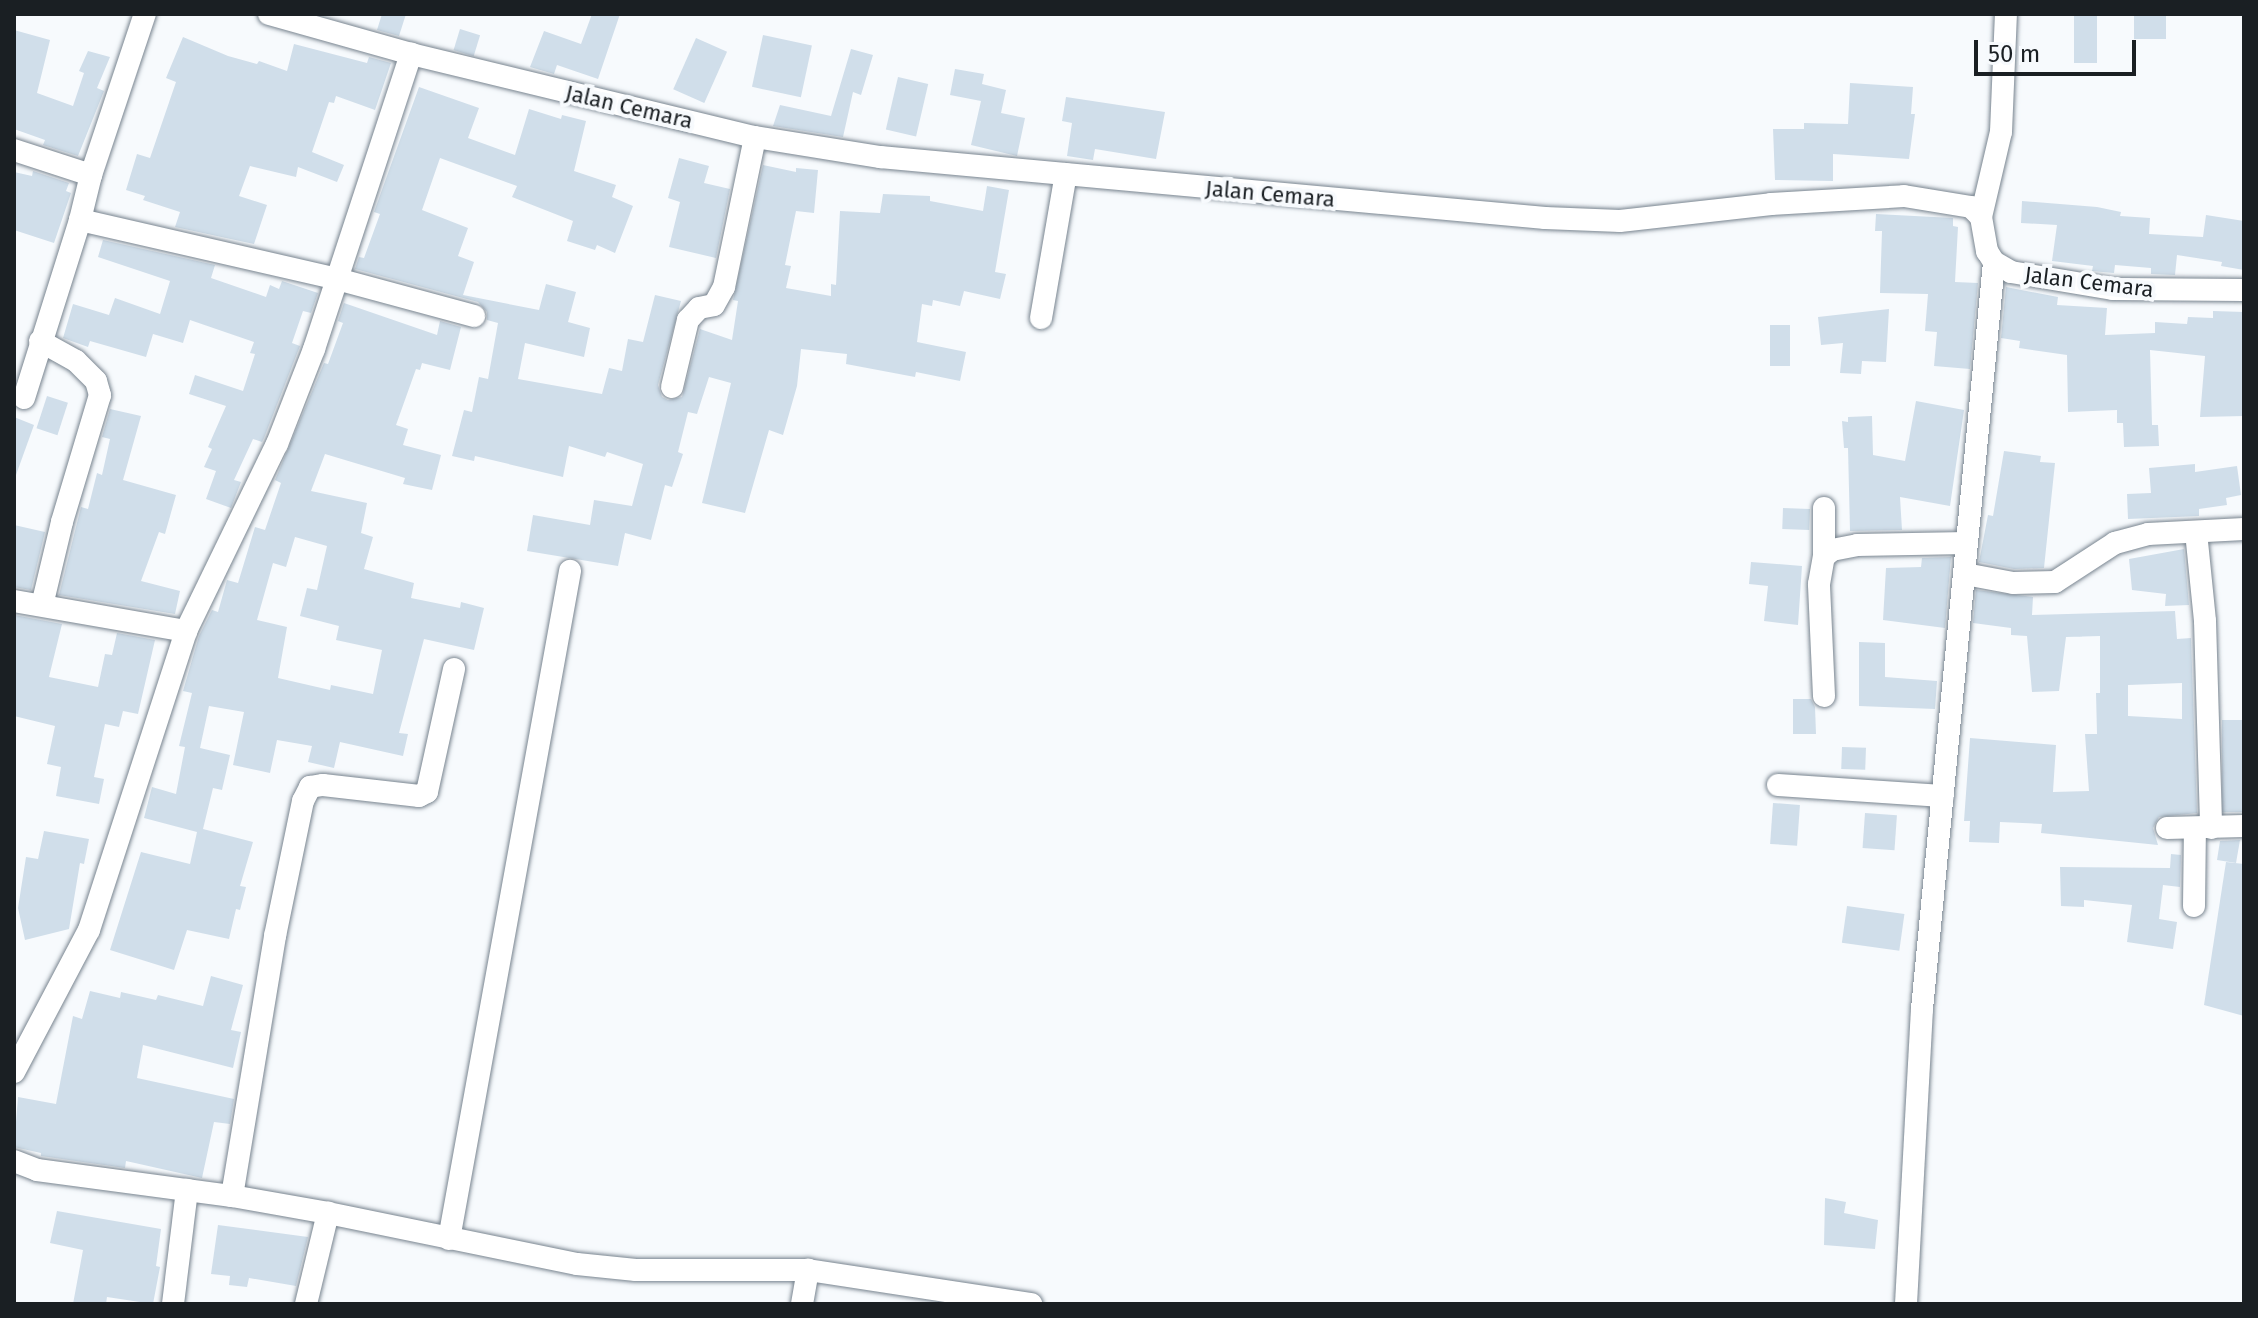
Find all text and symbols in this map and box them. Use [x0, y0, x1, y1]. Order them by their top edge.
scale bar [1978, 24, 2140, 74]
text: 50 m [1988, 40, 2040, 68]
street label: Jalan Cemara [563, 80, 695, 134]
street label: Jalan Cemara [1204, 175, 1336, 213]
street label: Jalan Cemara [2023, 261, 2155, 303]

